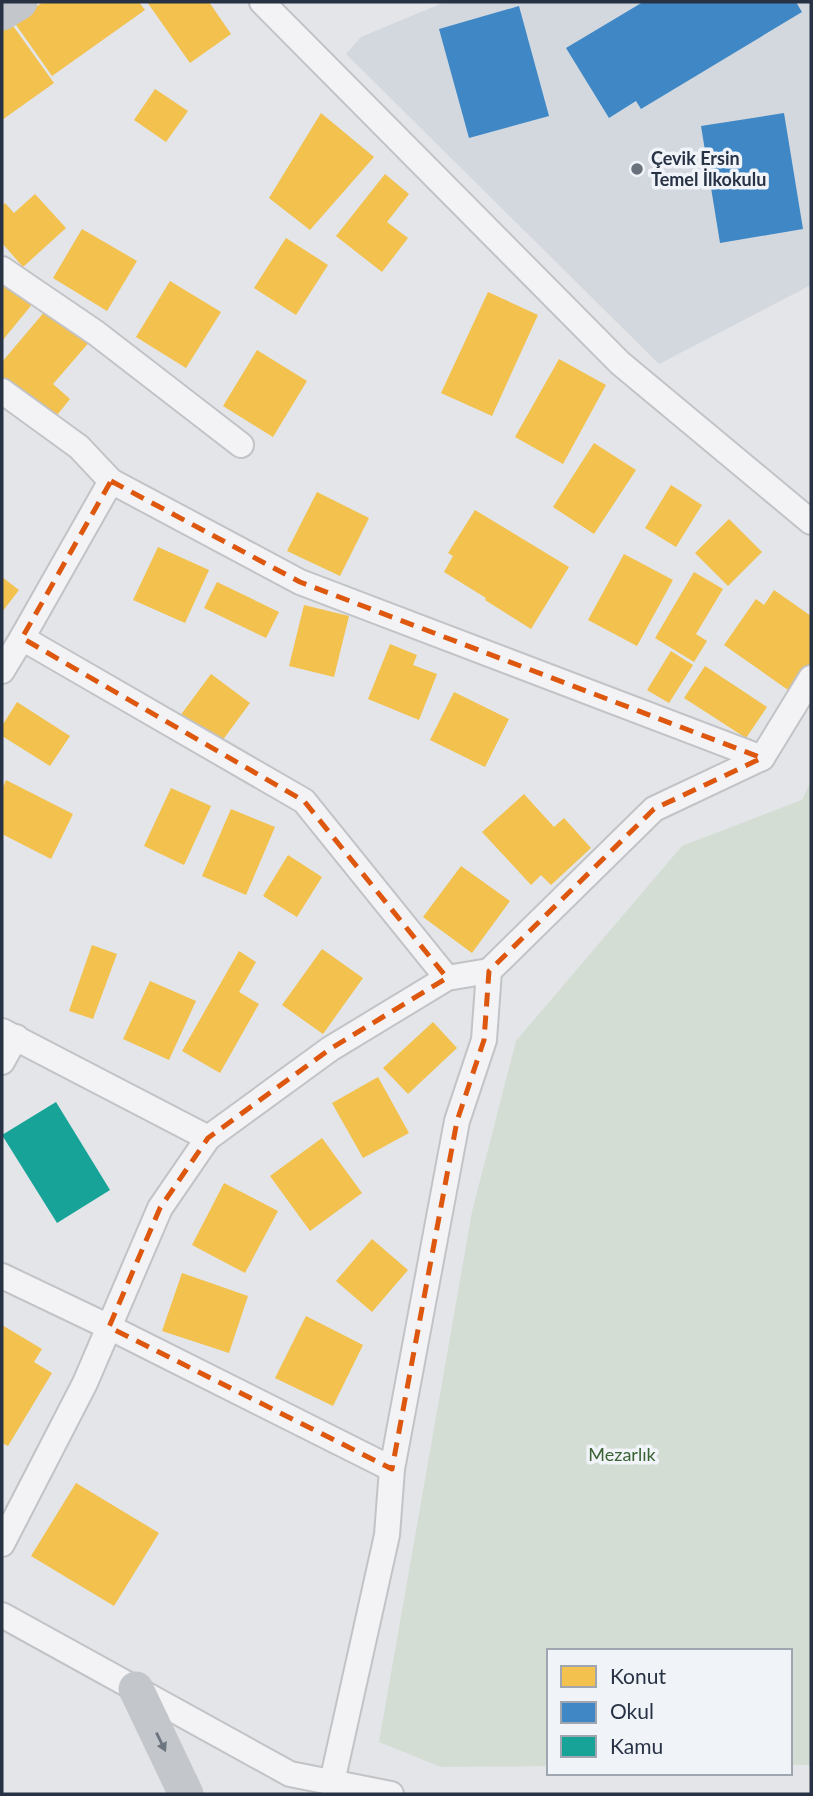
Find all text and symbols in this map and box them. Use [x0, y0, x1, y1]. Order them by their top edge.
place label: Çevik Ersin Temel İlkokulu [651, 147, 766, 190]
marker: Çevik Ersin Temel İlkokulu [629, 161, 645, 177]
park label: Mezarlık [588, 1443, 657, 1465]
legend [547, 1649, 792, 1775]
text: Konut [610, 1663, 666, 1688]
text: Okul [610, 1698, 654, 1723]
one-way arrow [155, 1732, 167, 1752]
text: Kamu [610, 1733, 663, 1758]

